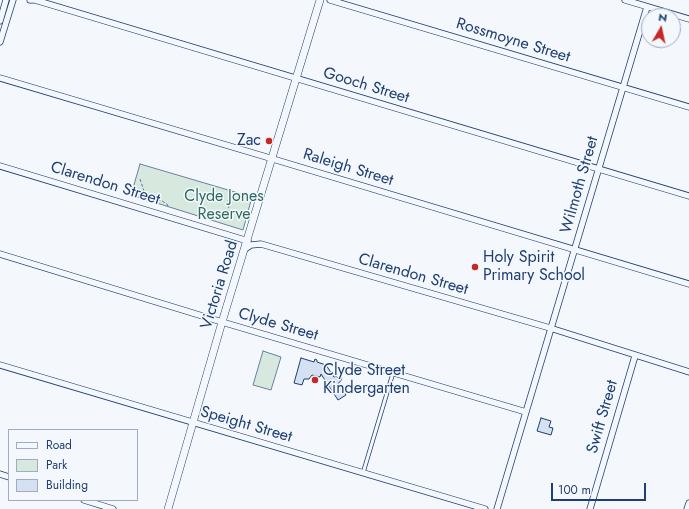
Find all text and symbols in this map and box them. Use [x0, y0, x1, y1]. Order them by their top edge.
north arrow [641, 8, 681, 48]
text: N [657, 9, 668, 26]
street label: Rossmoyne Street [454, 15, 572, 67]
street label: Gooch Street [321, 64, 411, 108]
place label: Zac [237, 131, 261, 151]
street label: Wilmoth Street [557, 134, 603, 236]
marker: Zac [264, 136, 274, 146]
street label: Raleigh Street [301, 145, 395, 191]
street label: Clarendon Street [48, 158, 162, 210]
park label: Clyde Jones Reserve [184, 187, 264, 225]
street label: Victoria Road [197, 238, 243, 332]
place label: Holy Spirit Primary School [483, 248, 585, 286]
street label: Clarendon Street [356, 250, 470, 300]
marker: Holy Spirit Primary School [470, 262, 480, 272]
street label: Clyde Street [236, 304, 320, 346]
place label: Clyde Street Kindergarten [323, 361, 410, 399]
marker: Clyde Street Kindergarten [310, 375, 320, 385]
street label: Swift Street [583, 378, 623, 456]
street label: Speight Street [198, 403, 294, 447]
legend [8, 429, 138, 501]
text: Road [46, 436, 72, 454]
text: Park [46, 456, 67, 474]
scale bar [553, 475, 648, 501]
text: Building [46, 476, 88, 494]
text: 100 m [558, 481, 591, 499]

